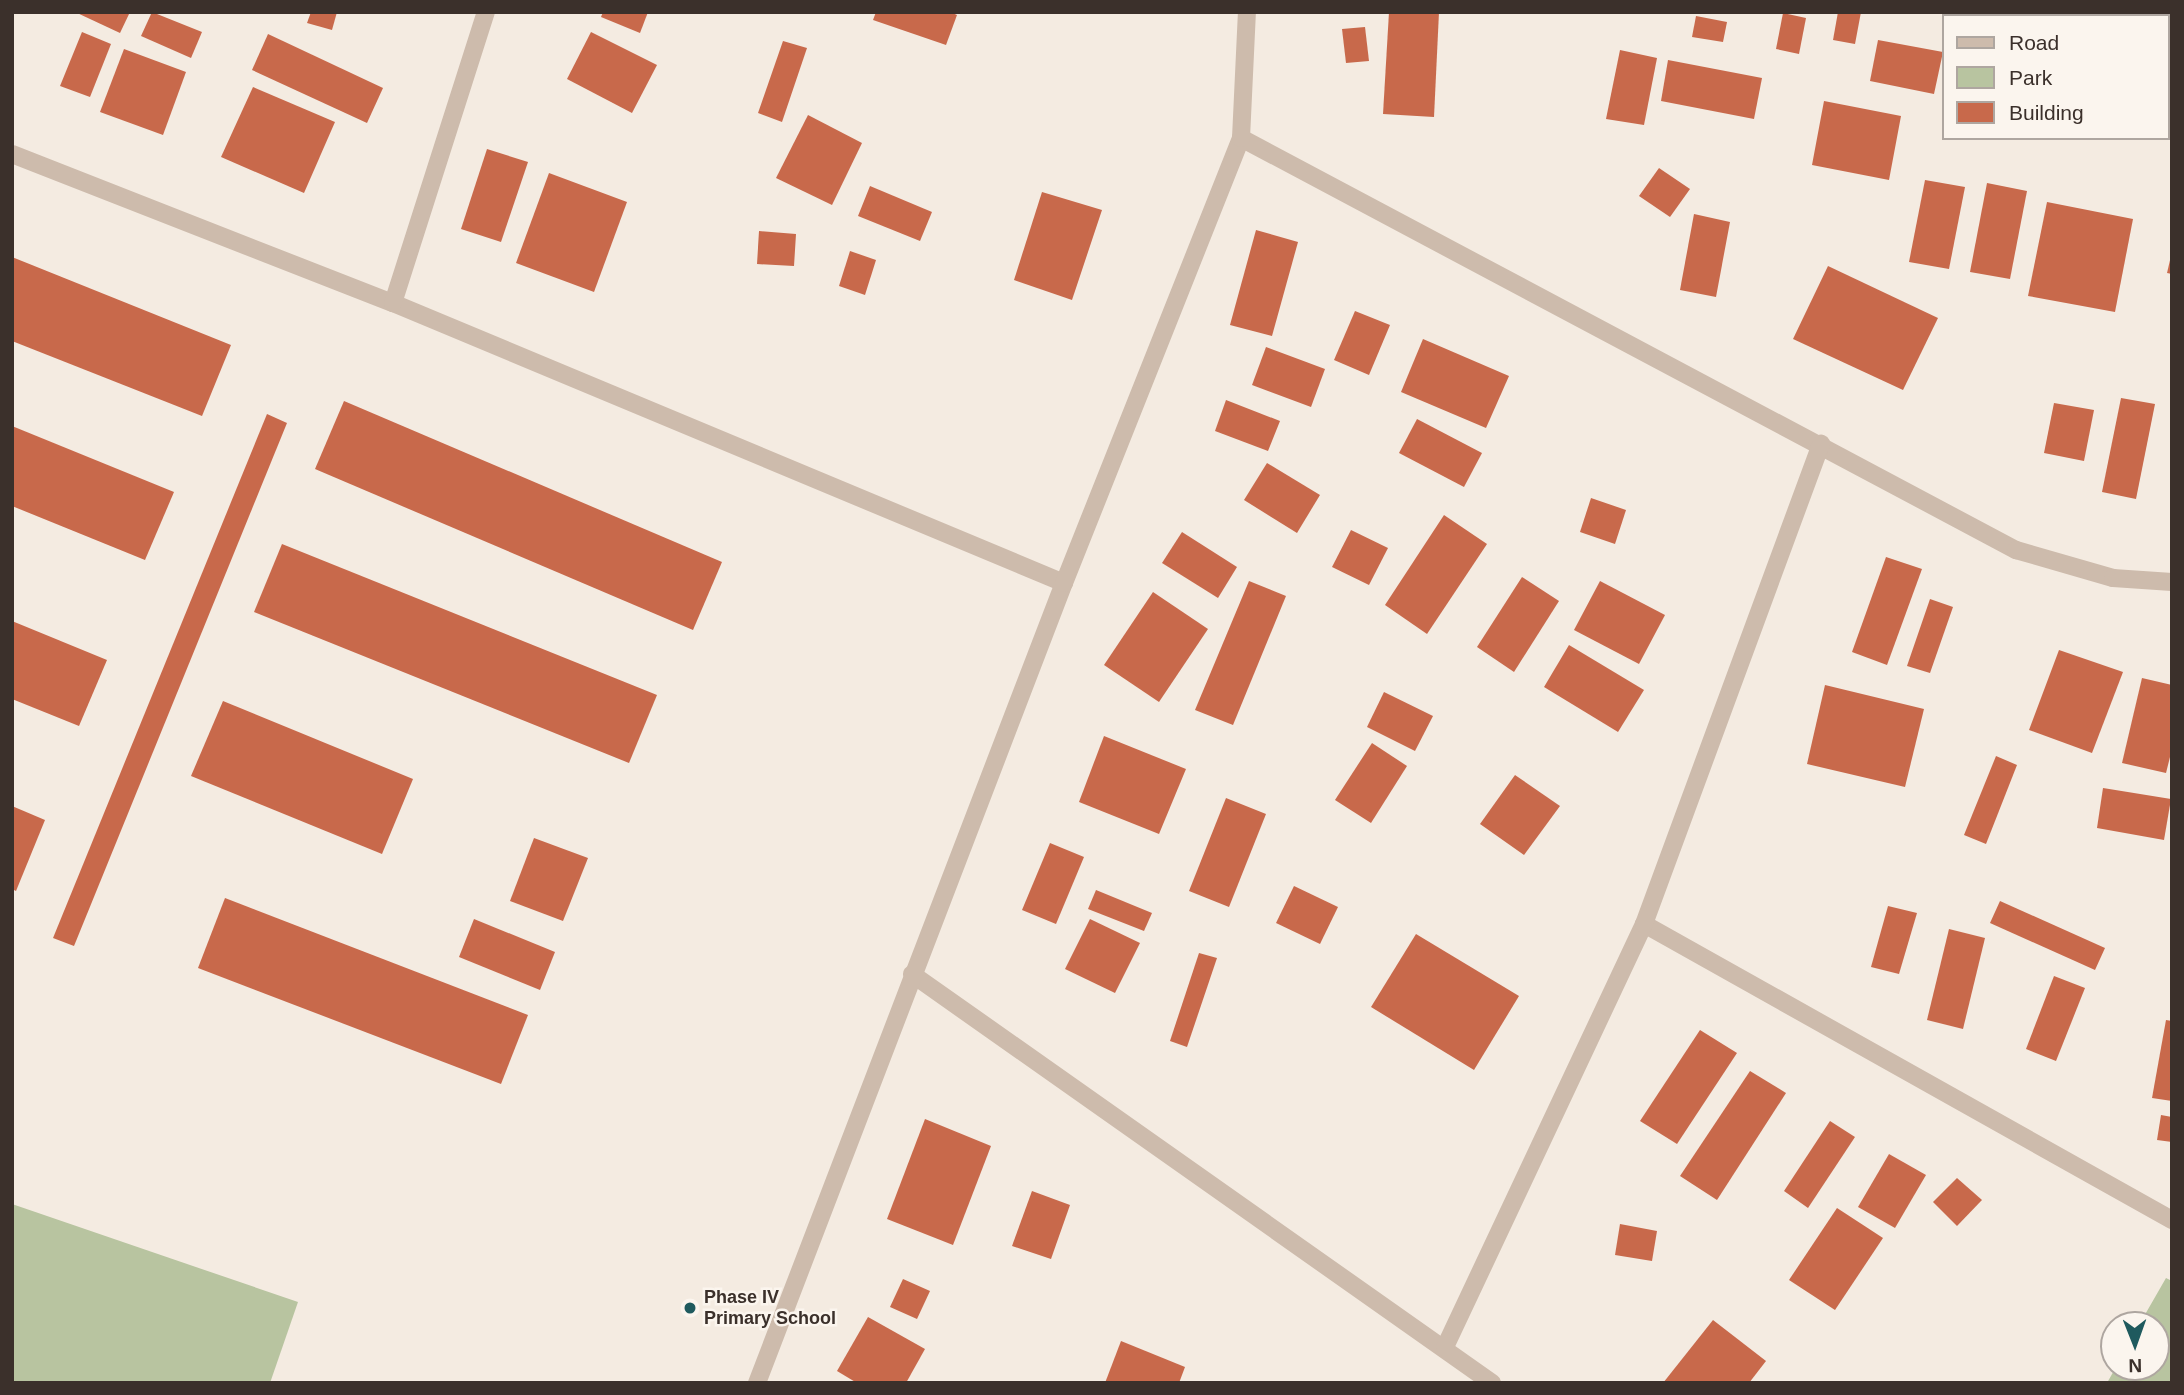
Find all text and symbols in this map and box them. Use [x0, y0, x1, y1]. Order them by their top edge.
legend [1942, 14, 2170, 140]
text: Road [2009, 31, 2059, 54]
text: Park [2009, 66, 2052, 89]
text: Building [2009, 101, 2084, 124]
place label: Phase IV Primary School [704, 1287, 836, 1330]
marker: Phase IV Primary School [682, 1300, 698, 1316]
north arrow [2100, 1311, 2170, 1381]
text: N [2128, 1355, 2142, 1376]

